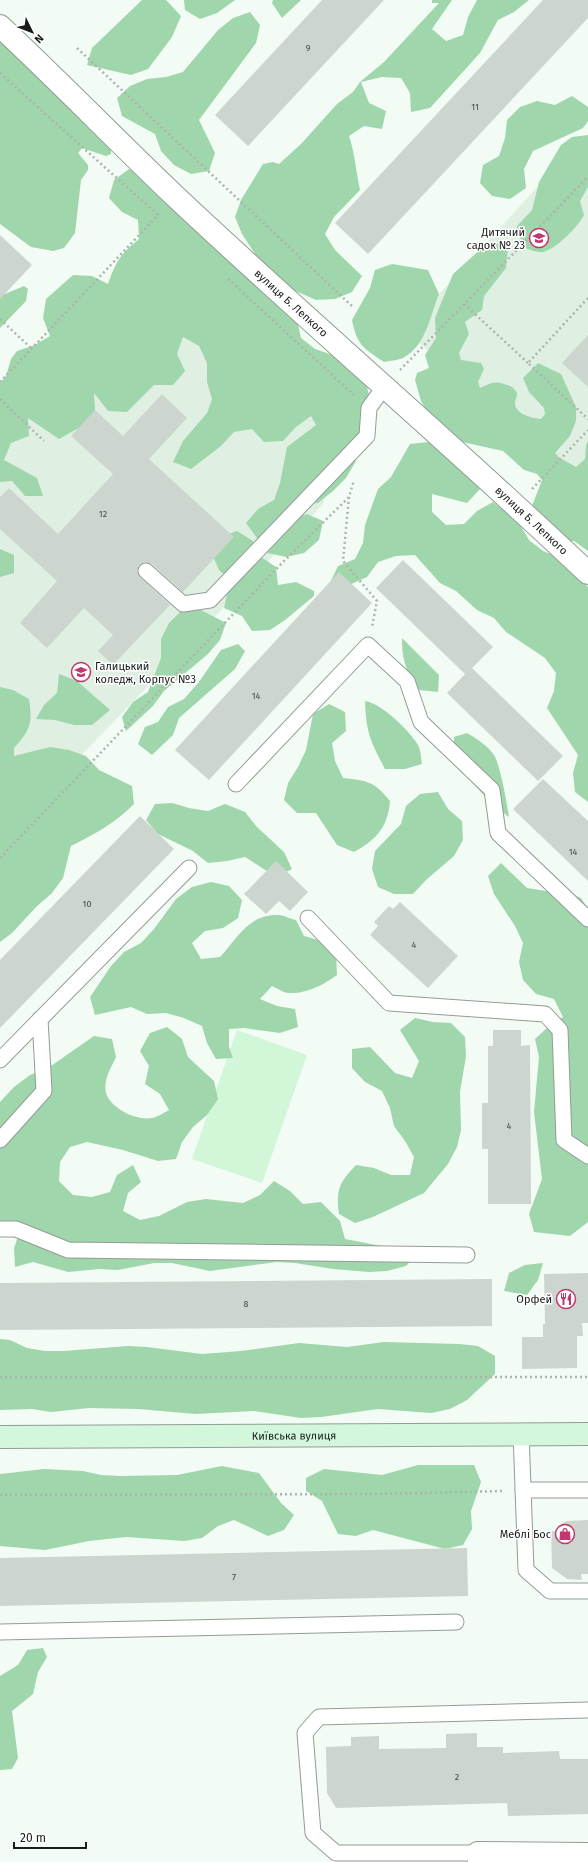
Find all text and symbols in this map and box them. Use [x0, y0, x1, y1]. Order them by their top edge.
north arrow [12, 12, 52, 52]
text: N [32, 31, 46, 46]
house number: 9 [306, 43, 311, 53]
house number: 11 [471, 102, 479, 112]
place label: Дитячий садок № 23 [467, 226, 525, 252]
school or university icon: Дитячий садок № 23 [528, 227, 550, 249]
street label: вулиця Б. Лепкого [252, 267, 331, 339]
street label: вулиця Б. Лепкого [492, 484, 571, 557]
house number: 12 [99, 509, 107, 519]
place label: Галицький коледж, Корпус №3 [95, 660, 196, 686]
school or university icon: Галицький коледж, Корпус №3 [70, 661, 92, 683]
house number: 14 [252, 691, 261, 701]
house number: 14 [569, 847, 578, 857]
house number: 10 [83, 899, 91, 909]
house number: 4 [412, 940, 417, 950]
house number: 4 [507, 1121, 512, 1131]
restaurant icon: Орфей [555, 1288, 577, 1310]
place label: Орфей [516, 1293, 552, 1306]
house number: 8 [244, 1299, 249, 1309]
street label: Київська вулиця [252, 1429, 336, 1442]
shop icon: Меблі Бос [554, 1523, 576, 1545]
place label: Меблі Бос [500, 1528, 551, 1541]
house number: 7 [232, 1572, 236, 1582]
house number: 2 [455, 1772, 459, 1782]
scale bar [14, 1824, 86, 1850]
text: 20 m [20, 1831, 46, 1845]

